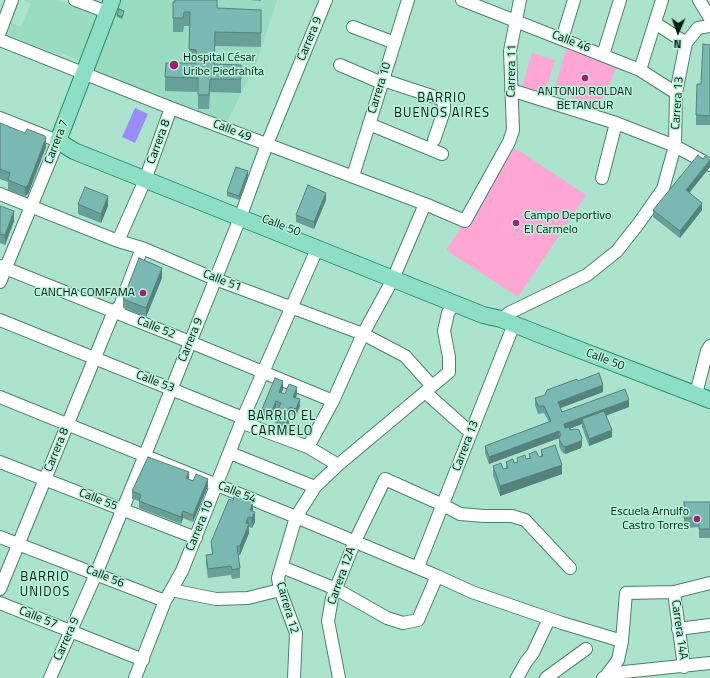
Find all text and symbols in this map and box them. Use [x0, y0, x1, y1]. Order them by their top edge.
north arrow [658, 12, 698, 52]
street label: Carrera 9 [295, 15, 325, 63]
street label: Calle 46 [550, 28, 592, 56]
text: N [673, 36, 682, 52]
street label: Carrera 11 [504, 44, 520, 98]
place label: Hospital César Uribe Piedrahíta [183, 51, 264, 79]
marker: Hospital César Uribe Piedrahíta [168, 59, 180, 71]
street label: Carrera 10 [365, 61, 395, 115]
marker: ANTONIO ROLDAN BETANCUR [580, 73, 590, 83]
street label: Carrera 13 [669, 76, 687, 130]
place label: ANTONIO ROLDAN BETANCUR [538, 85, 632, 113]
district label: BARRIO BUENOS AIRES [394, 91, 490, 122]
street label: Calle 49 [211, 117, 253, 145]
street label: Carrera 7 [42, 118, 72, 166]
street label: Carrera 8 [144, 118, 174, 166]
place label: Campo Deportivo El Carmelo [524, 209, 611, 237]
street label: Calle 50 [260, 212, 302, 240]
marker: Campo Deportivo El Carmelo [511, 218, 521, 228]
street label: Calle 51 [201, 267, 243, 295]
place label: CANCHA COMFAMA [34, 286, 135, 300]
marker: CANCHA COMFAMA [138, 288, 148, 298]
street label: Calle 52 [135, 314, 177, 342]
street label: Carrera 9 [176, 316, 206, 364]
street label: Calle 50 [584, 346, 626, 374]
street label: Calle 53 [134, 368, 176, 396]
district label: BARRIO EL CARMELO [248, 409, 316, 440]
street label: Carrera 13 [450, 419, 482, 473]
street label: Carrera 8 [42, 426, 72, 474]
street label: Calle 54 [216, 479, 258, 507]
street label: Calle 55 [77, 486, 119, 514]
street label: Carrera 10 [183, 499, 217, 553]
place label: Escuela Arnulfo Castro Torres [611, 505, 689, 533]
marker: Escuela Arnulfo Castro Torres [692, 514, 702, 524]
street label: Carrera 12A [325, 545, 359, 607]
street label: Calle 56 [84, 563, 126, 591]
district label: BARRIO UNIDOS [20, 570, 70, 601]
street label: Carrera 12 [273, 581, 301, 635]
street label: Carrera 14A [668, 599, 690, 661]
street label: Calle 57 [17, 604, 59, 632]
street label: Carrera 9 [51, 615, 83, 663]

